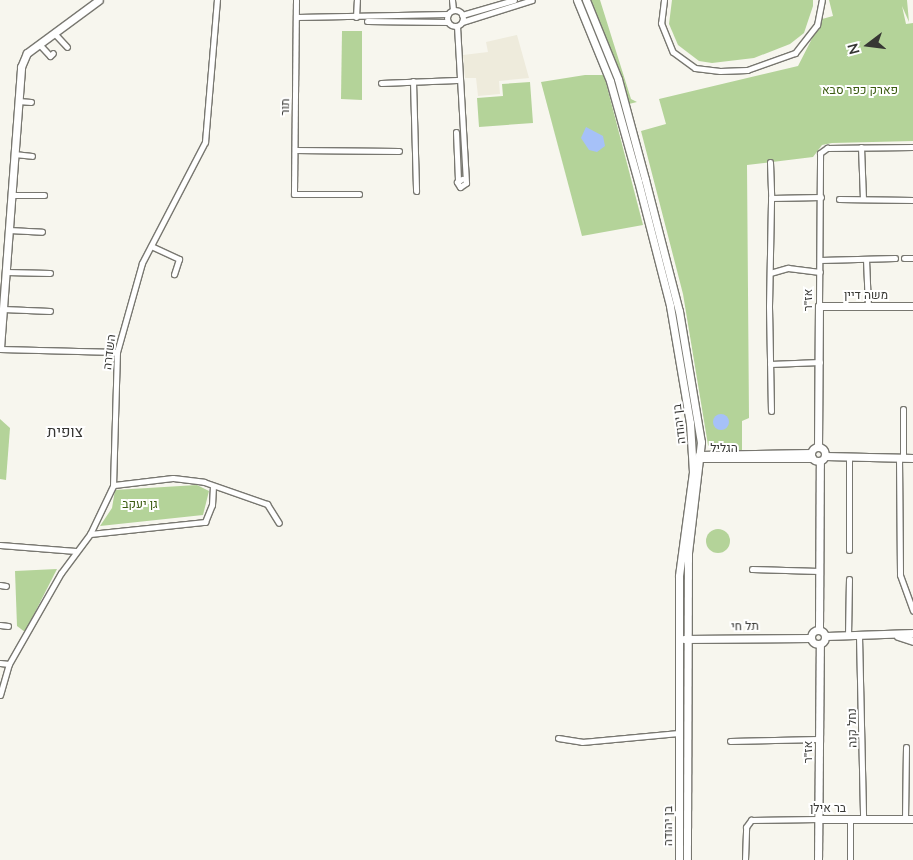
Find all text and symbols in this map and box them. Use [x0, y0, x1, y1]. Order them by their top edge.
north arrow [843, 20, 893, 70]
text: N [843, 42, 863, 56]
park label: פארק כפר סבא [822, 83, 898, 97]
street label: תור [278, 98, 292, 116]
street label: משה דיין [844, 288, 888, 302]
street label: אז"ר [801, 289, 815, 311]
street label: השדרה [100, 333, 118, 371]
street label: בן יהודה [669, 403, 689, 445]
district label: צופית [47, 423, 83, 441]
street label: הגליל [710, 441, 738, 455]
park label: גן יעקב [122, 497, 158, 511]
street label: תל חי [731, 619, 759, 633]
street label: נחל קנה [844, 708, 860, 748]
street label: אז"ר [801, 741, 815, 763]
street label: בר אילן [810, 801, 846, 815]
street label: בן יהודה [661, 806, 675, 846]

